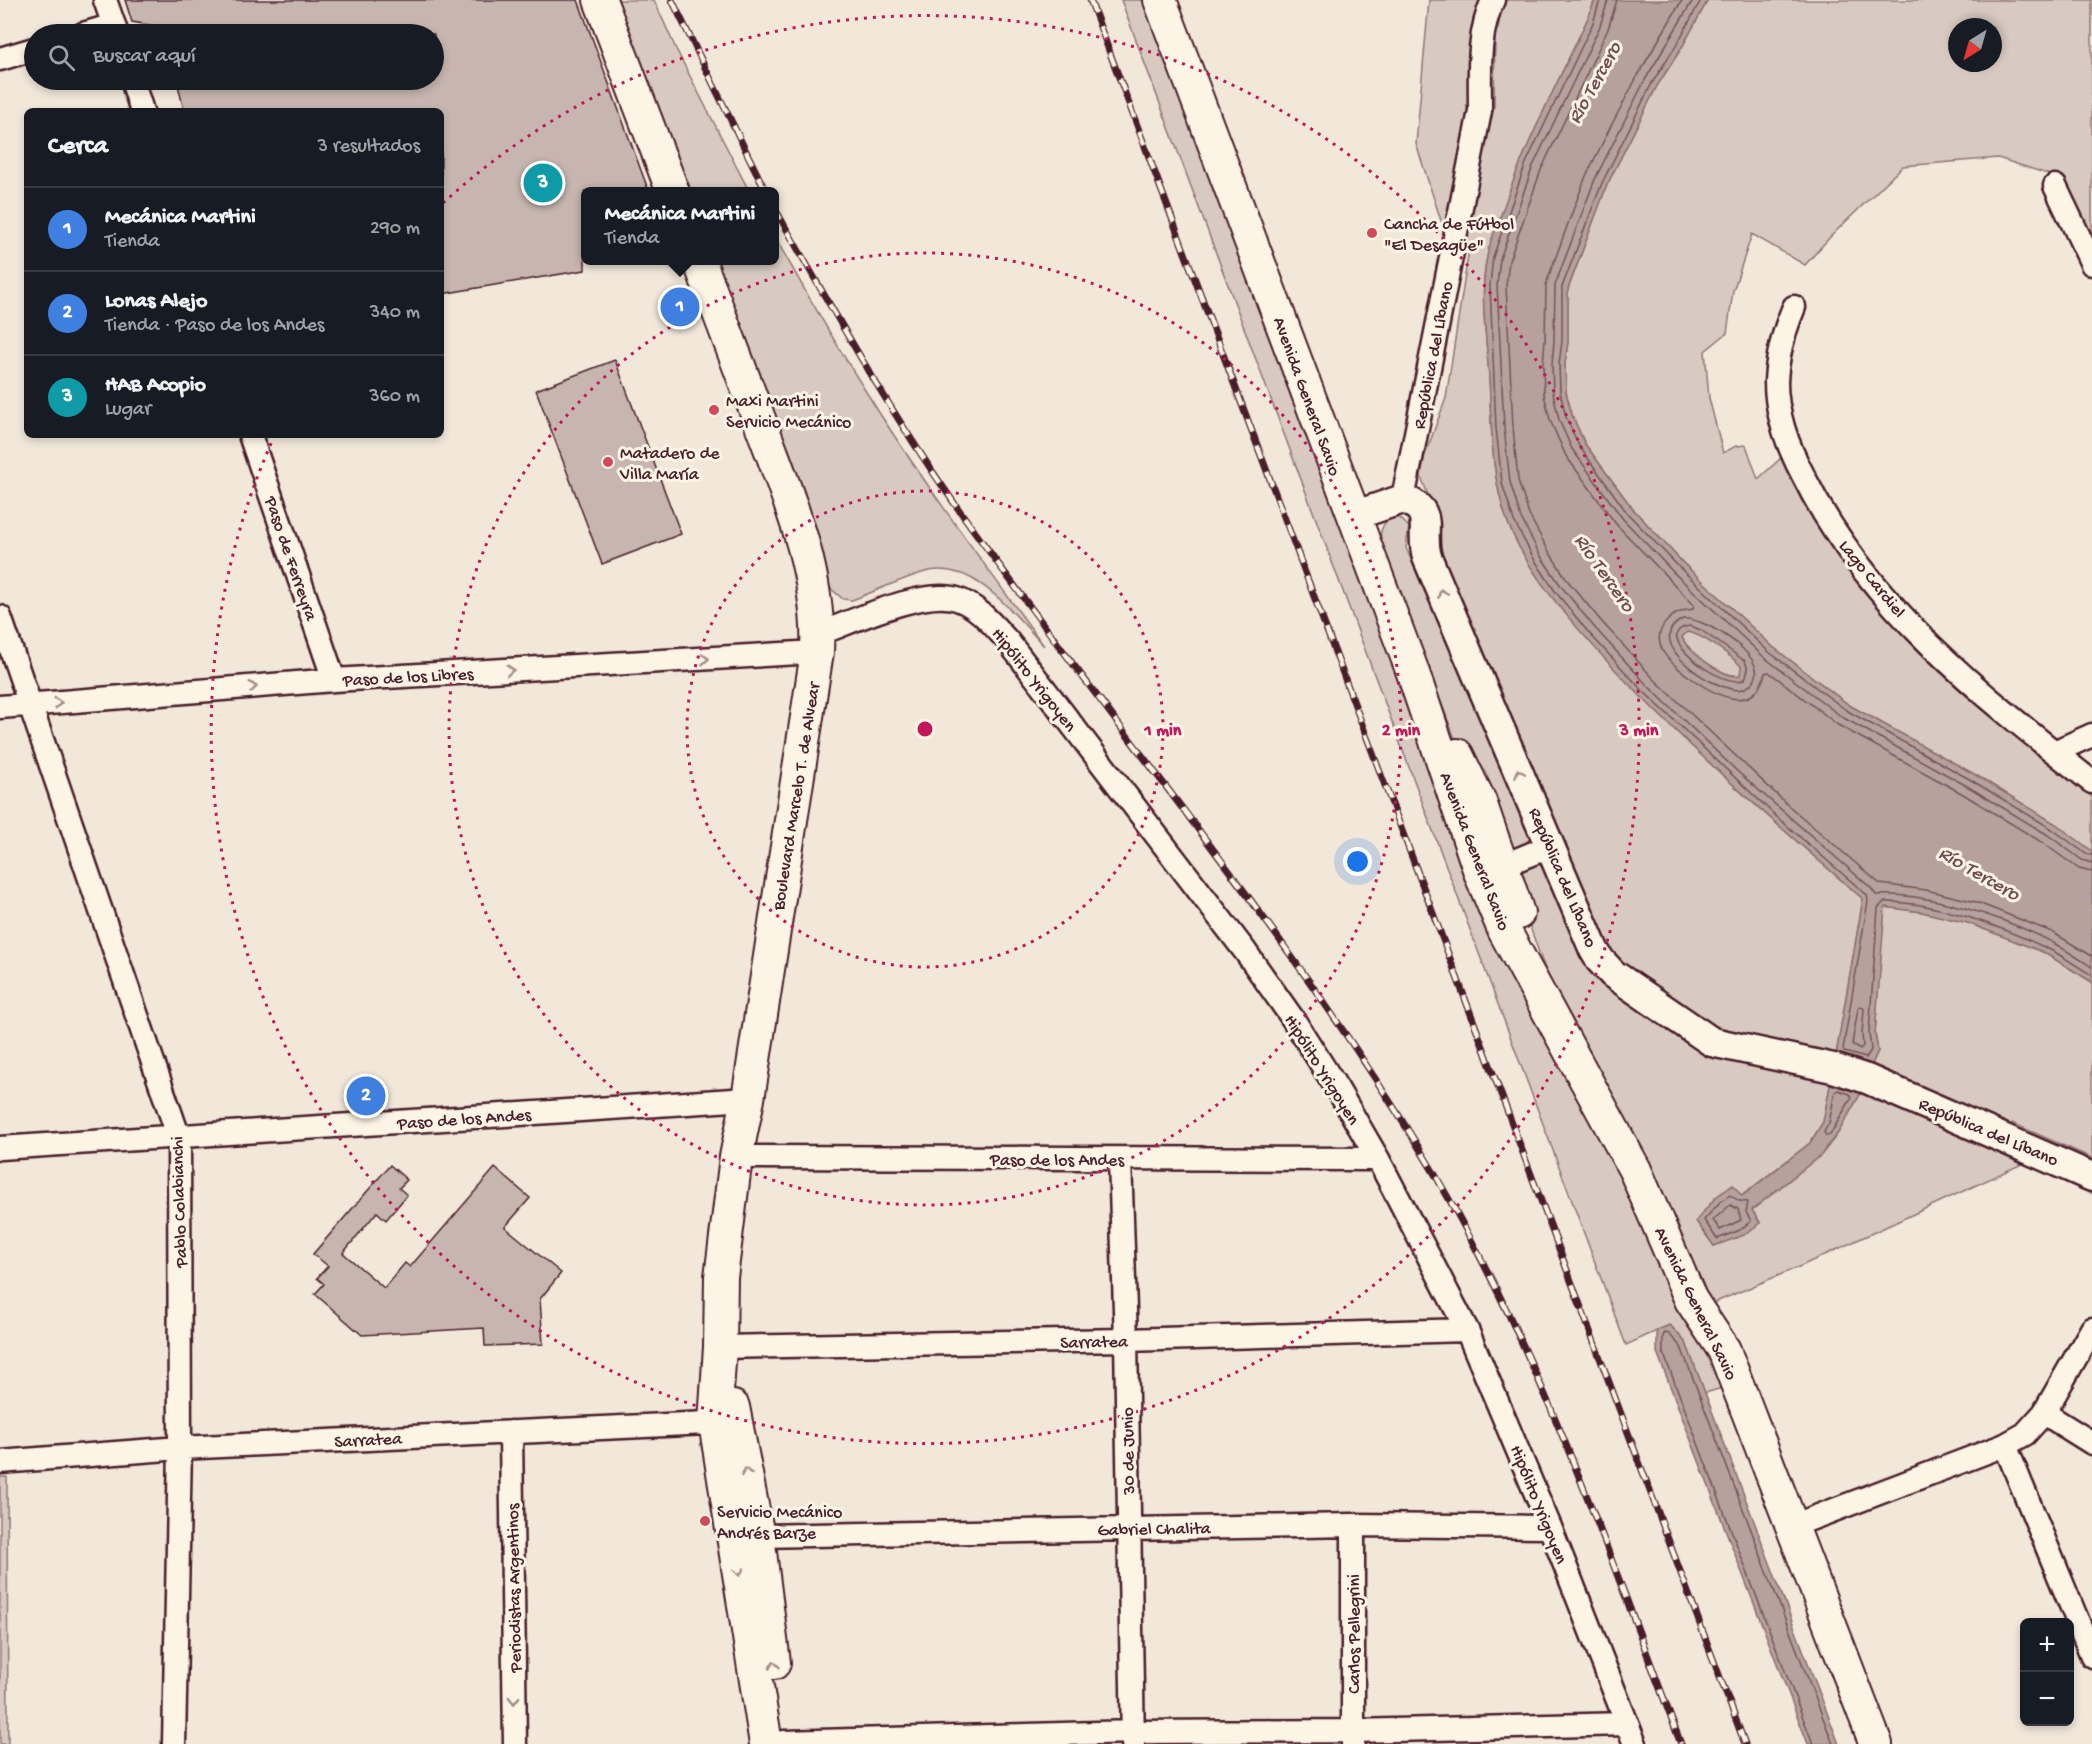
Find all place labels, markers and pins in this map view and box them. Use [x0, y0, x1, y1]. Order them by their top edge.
pin: 3 [524, 160, 562, 206]
place label: Cancha de Fútbol "El Desagüe" [1384, 215, 1514, 257]
marker: Cancha de Fútbol "El Desagüe" [1365, 226, 1379, 240]
pin: 1 [660, 284, 700, 330]
place label: Maxi Martini Servicio Mecánico [726, 392, 851, 434]
marker: Maxi Martini Servicio Mecánico [707, 403, 721, 417]
place label: Matadero de Villa María [619, 444, 720, 486]
marker: Matadero de Villa María [601, 455, 615, 469]
centre of rings [915, 719, 935, 739]
pin: 2 [346, 1074, 386, 1118]
place label: Servicio Mecánico Andrés Barze [717, 1503, 842, 1545]
marker: Servicio Mecánico Andrés Barze [698, 1514, 712, 1528]

